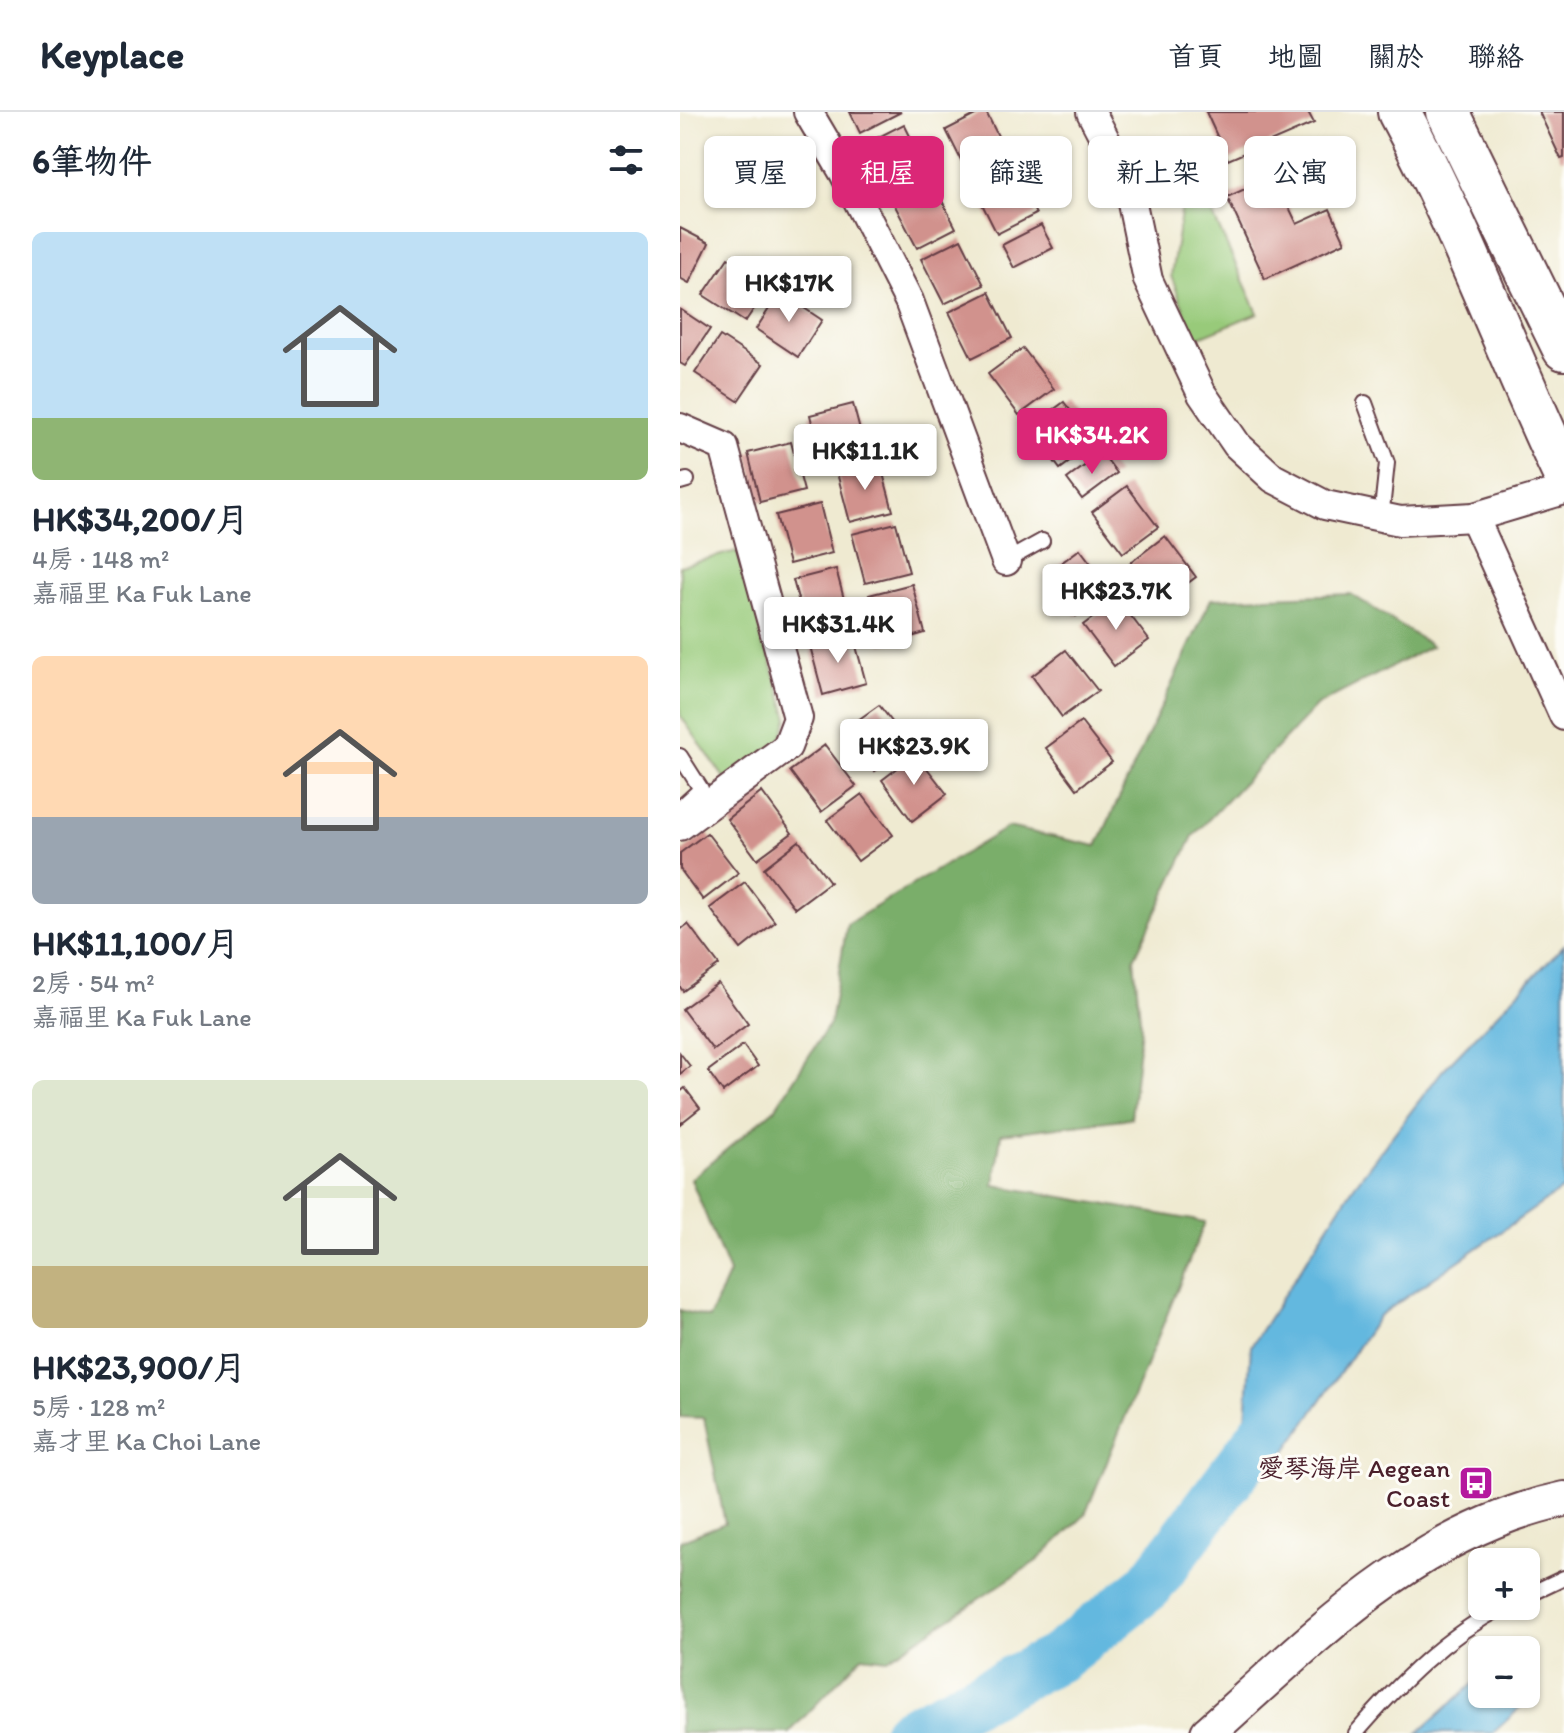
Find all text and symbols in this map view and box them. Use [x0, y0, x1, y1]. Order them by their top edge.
text: Keyplace [40, 32, 184, 78]
text: 首頁 [1168, 39, 1224, 73]
text: 地圖 [1268, 39, 1324, 73]
text: 關於 [1368, 39, 1424, 73]
text: 聯絡 [1468, 39, 1524, 73]
chip: 買屋 [704, 136, 816, 208]
chip: 租屋 [832, 136, 944, 208]
chip: 篩選 [960, 136, 1072, 208]
chip: 新上架 [1088, 136, 1228, 208]
chip: 公寓 [1244, 136, 1356, 208]
icon: filters [604, 138, 648, 182]
text: 6筆物件 [32, 141, 152, 182]
pin: HK$17K [724, 256, 854, 324]
text: HK$17K [744, 266, 834, 298]
icon: home [268, 284, 412, 428]
pin: HK$34.2K [1009, 408, 1175, 476]
text: HK$34.2K [1035, 418, 1149, 450]
pin: HK$11.1K [782, 424, 948, 492]
text: HK$11.1K [812, 434, 918, 466]
text: HK$34,200/月 [32, 499, 249, 540]
text: 4房 · 148 m² [32, 543, 169, 575]
pin: HK$23.7K [1033, 564, 1199, 632]
text: HK$23.7K [1060, 574, 1172, 606]
text: 嘉福里 Ka Fuk Lane [32, 577, 252, 609]
pin: HK$31.4K [755, 597, 921, 665]
text: HK$31.4K [782, 607, 894, 639]
icon: home [268, 708, 412, 852]
pin: HK$23.9K [831, 719, 997, 787]
text: HK$23.9K [858, 729, 970, 761]
text: HK$11,100/月 [32, 923, 240, 964]
text: 2房 · 54 m² [32, 967, 155, 999]
text: 嘉福里 Ka Fuk Lane [32, 1001, 252, 1033]
icon: home [268, 1132, 412, 1276]
text: HK$23,900/月 [32, 1347, 247, 1388]
text: 5房 · 128 m² [32, 1391, 165, 1423]
text: 嘉才里 Ka Choi Lane [32, 1425, 261, 1457]
place label: 愛琴海岸 Aegean Coast [1258, 1452, 1450, 1514]
bus stop icon: 愛琴海岸 Aegean Coast [1457, 1464, 1495, 1502]
map controls [1468, 1548, 1540, 1708]
button: + [1468, 1548, 1540, 1620]
button: − [1468, 1636, 1540, 1708]

